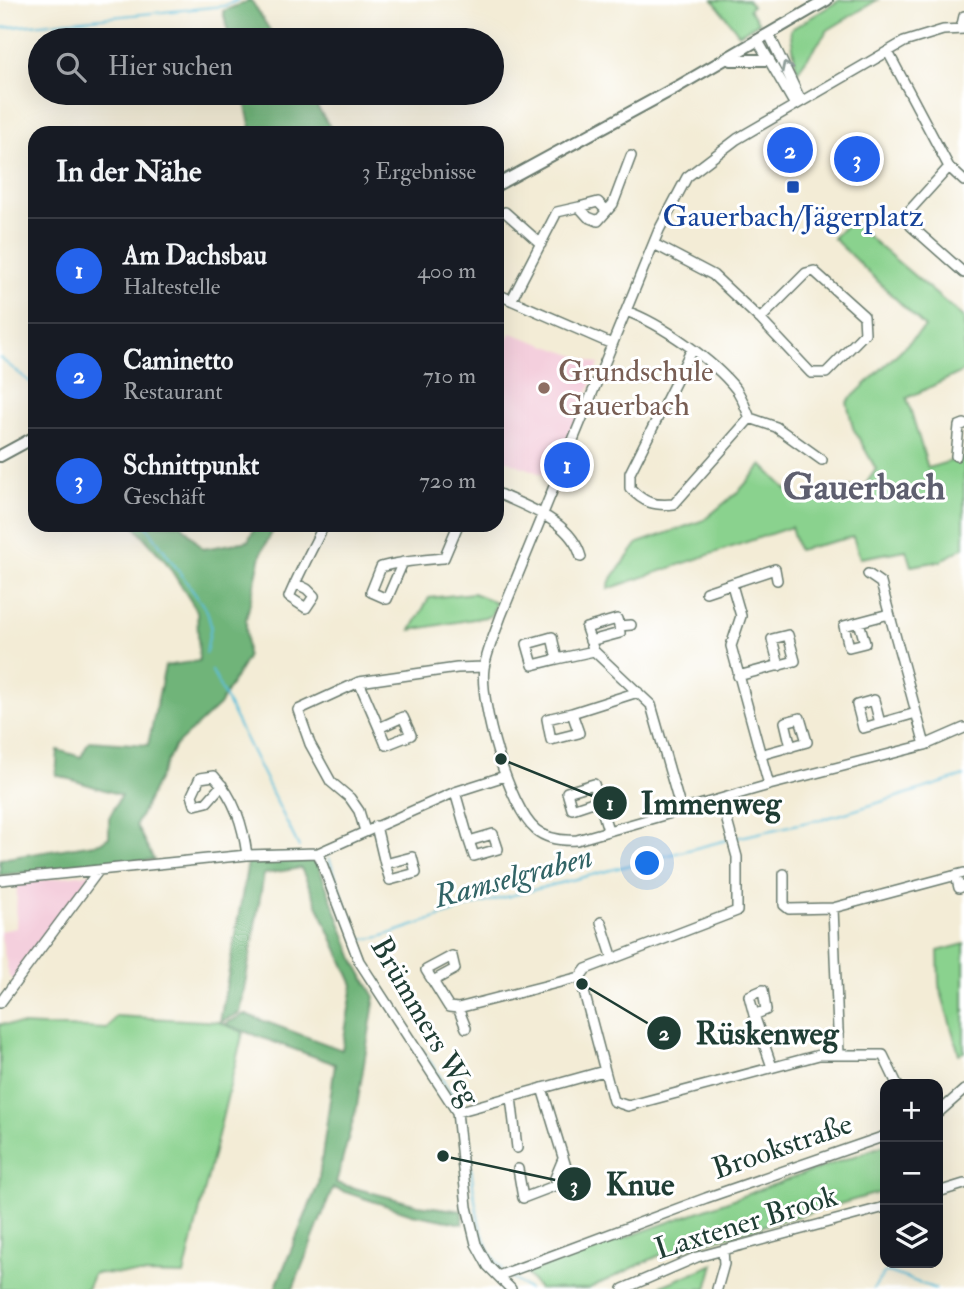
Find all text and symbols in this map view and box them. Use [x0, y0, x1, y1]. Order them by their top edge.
search box [28, 28, 504, 105]
icon: search [52, 48, 90, 86]
text: Hier suchen [108, 51, 233, 83]
one-way arrow [780, 62, 794, 74]
pin: 2 [767, 124, 813, 176]
pin: 3 [834, 133, 880, 185]
text: In der Nähe [56, 153, 201, 190]
text: 3 Ergebnisse [362, 157, 476, 186]
marker: Gauerbach/Jägerplatz [785, 179, 801, 195]
place label: Gauerbach/Jägerplatz [662, 198, 924, 235]
text: Am Dachsbau [123, 240, 267, 272]
text: 1 [75, 256, 83, 285]
text: 400 m [417, 256, 476, 285]
text: Haltestelle [123, 272, 220, 301]
text: Caminetto [123, 345, 233, 377]
place label: Grundschule Gauerbach [558, 353, 714, 424]
text: 2 [73, 361, 85, 390]
text: 710 m [423, 361, 476, 390]
text: Restaurant [123, 377, 223, 406]
marker: Grundschule Gauerbach [536, 380, 552, 396]
pin: 1 [544, 439, 590, 491]
text: Schnittpunkt [123, 450, 259, 482]
district label: Gauerbach [783, 464, 946, 511]
text: 3 [75, 466, 83, 495]
text: 720 m [419, 466, 476, 495]
text: Geschäft [123, 482, 206, 511]
callout: Immenweg [592, 777, 796, 830]
text: Immenweg [641, 784, 783, 824]
text: 1 [606, 790, 614, 817]
water label: Ramselgraben [429, 837, 597, 918]
your location [630, 846, 664, 880]
street label: Brümmers Weg [363, 931, 489, 1113]
callout: Rüskenweg [646, 1007, 852, 1060]
text: Rüskenweg [695, 1014, 840, 1054]
text: 2 [659, 1020, 670, 1047]
map controls [880, 1079, 943, 1268]
button: + [880, 1079, 943, 1142]
street label: Brookstraße [707, 1105, 857, 1188]
button: − [880, 1142, 943, 1205]
callout: Knue [556, 1158, 688, 1211]
text: Knue [606, 1165, 675, 1205]
text: 3 [570, 1172, 578, 1199]
street label: Laxtener Brook [650, 1177, 842, 1268]
button: layers [880, 1205, 943, 1268]

